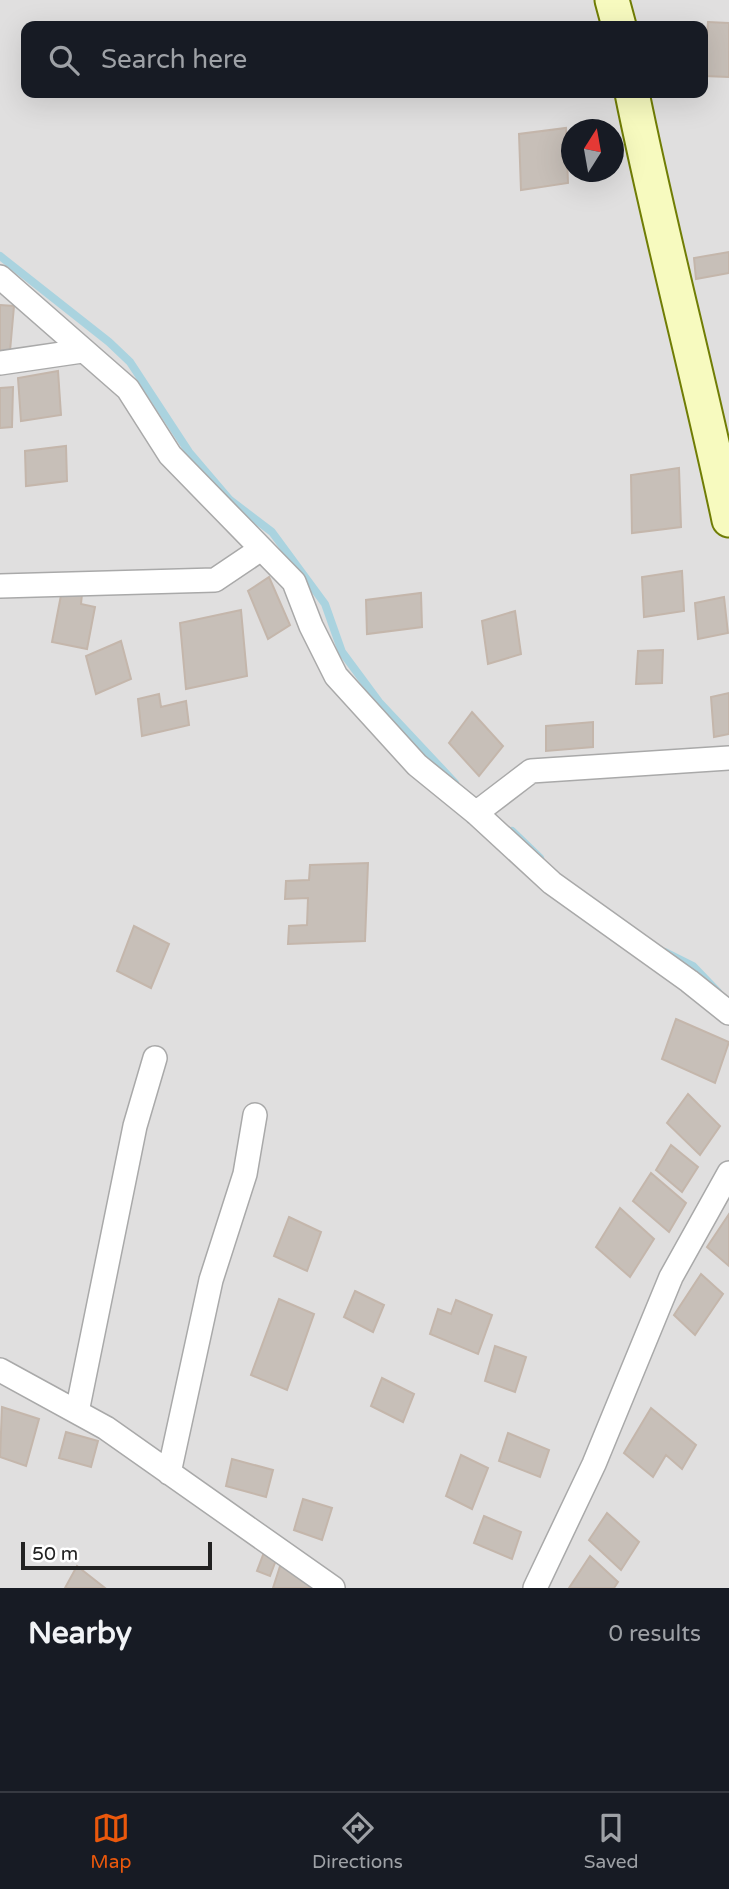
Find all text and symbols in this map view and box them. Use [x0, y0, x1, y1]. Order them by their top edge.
search box [21, 21, 708, 98]
icon: search [45, 41, 83, 79]
text: Search here [101, 44, 247, 75]
north arrow [561, 119, 624, 182]
scale bar [21, 1539, 212, 1571]
text: 50 m [32, 1543, 78, 1565]
text: Nearby [28, 1615, 132, 1652]
text: 0 results [608, 1620, 701, 1648]
tab: Map [90, 1809, 131, 1873]
tab: Directions [312, 1809, 403, 1873]
tab: Saved [584, 1809, 639, 1873]

